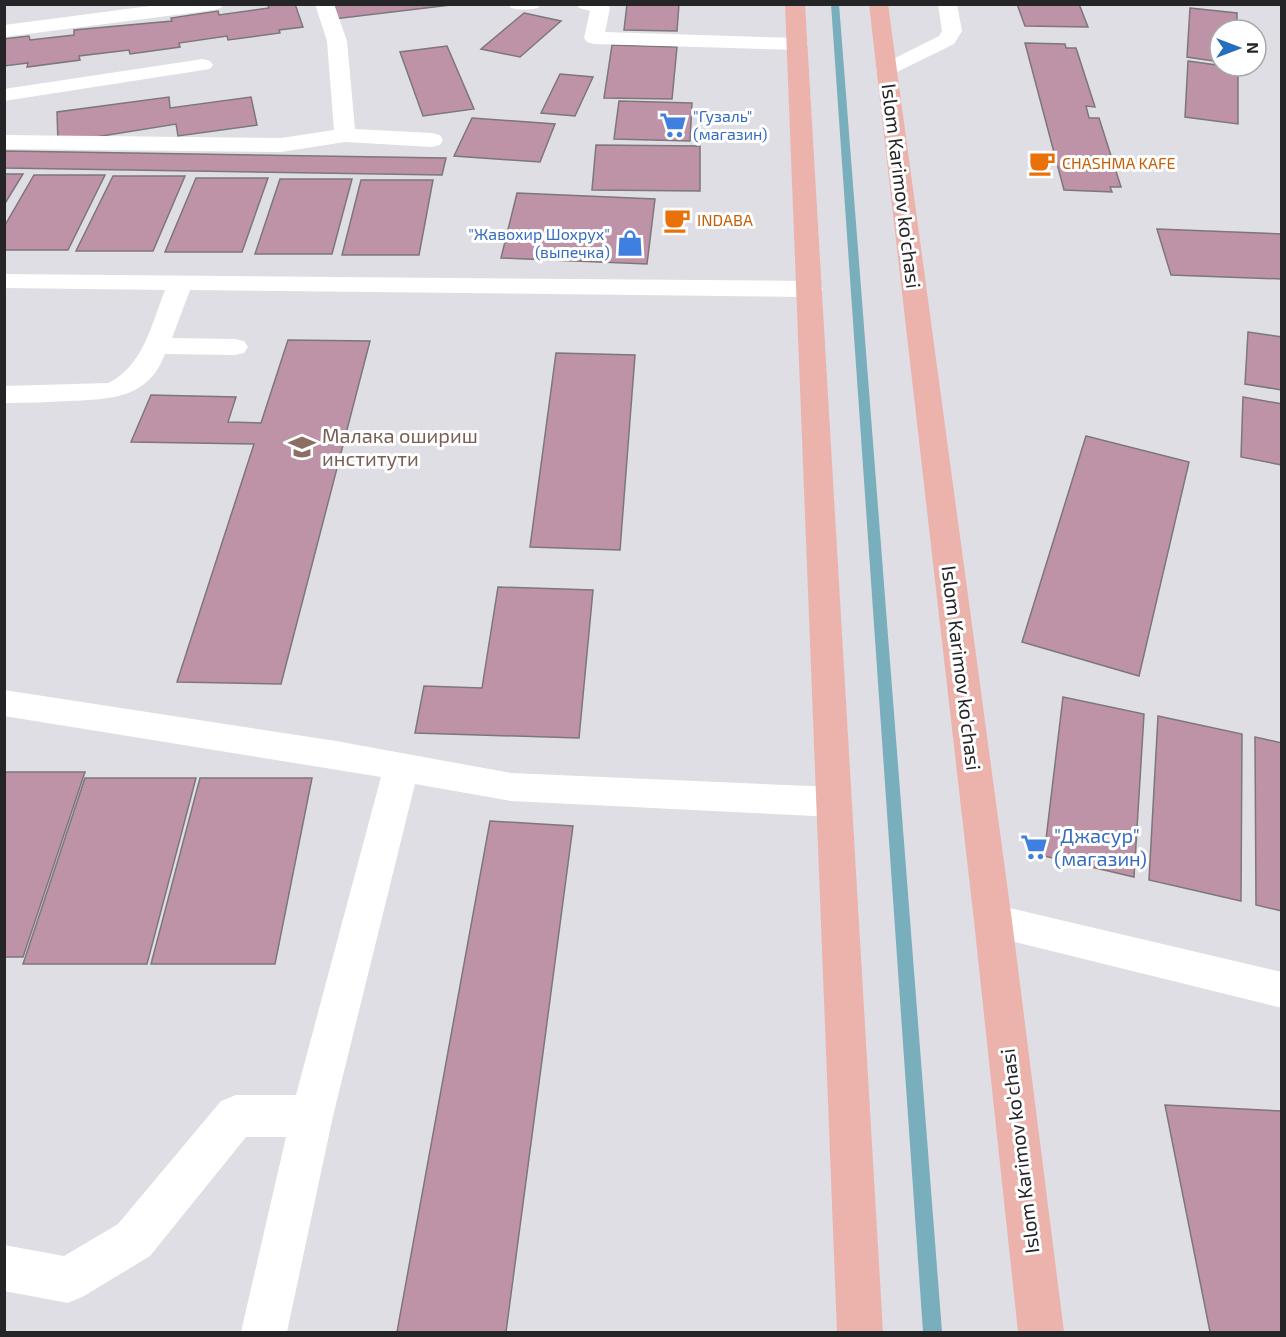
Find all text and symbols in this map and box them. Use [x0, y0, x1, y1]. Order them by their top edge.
north arrow [1208, 18, 1268, 78]
text: N [1244, 42, 1263, 54]
street label: Islom Karimov ko'chasi [878, 82, 926, 290]
place label: "Гузаль" (магазин) [693, 106, 767, 143]
supermarket icon: "Гузаль" (магазин) [658, 110, 688, 140]
cafe icon: CHASHMA KAFE [1027, 148, 1057, 178]
place label: CHASHMA KAFE [1062, 153, 1176, 172]
cafe icon: INDABA [662, 205, 692, 235]
place label: INDABA [697, 210, 753, 229]
place label: "Жавохир Шохрух" (выпечка) [468, 224, 610, 261]
shop icon: "Жавохир Шохрух" (выпечка) [615, 228, 645, 258]
place label: Малака ошириш институти [322, 423, 478, 471]
school or university icon: Малака ошириш институти [287, 432, 317, 462]
street label: Islom Karimov ko'chasi [938, 564, 986, 772]
place label: "Джасур" (магазин) [1054, 823, 1147, 870]
supermarket icon: "Джасур" (магазин) [1019, 832, 1049, 862]
street label: Islom Karimov ko'chasi [995, 1047, 1043, 1255]

